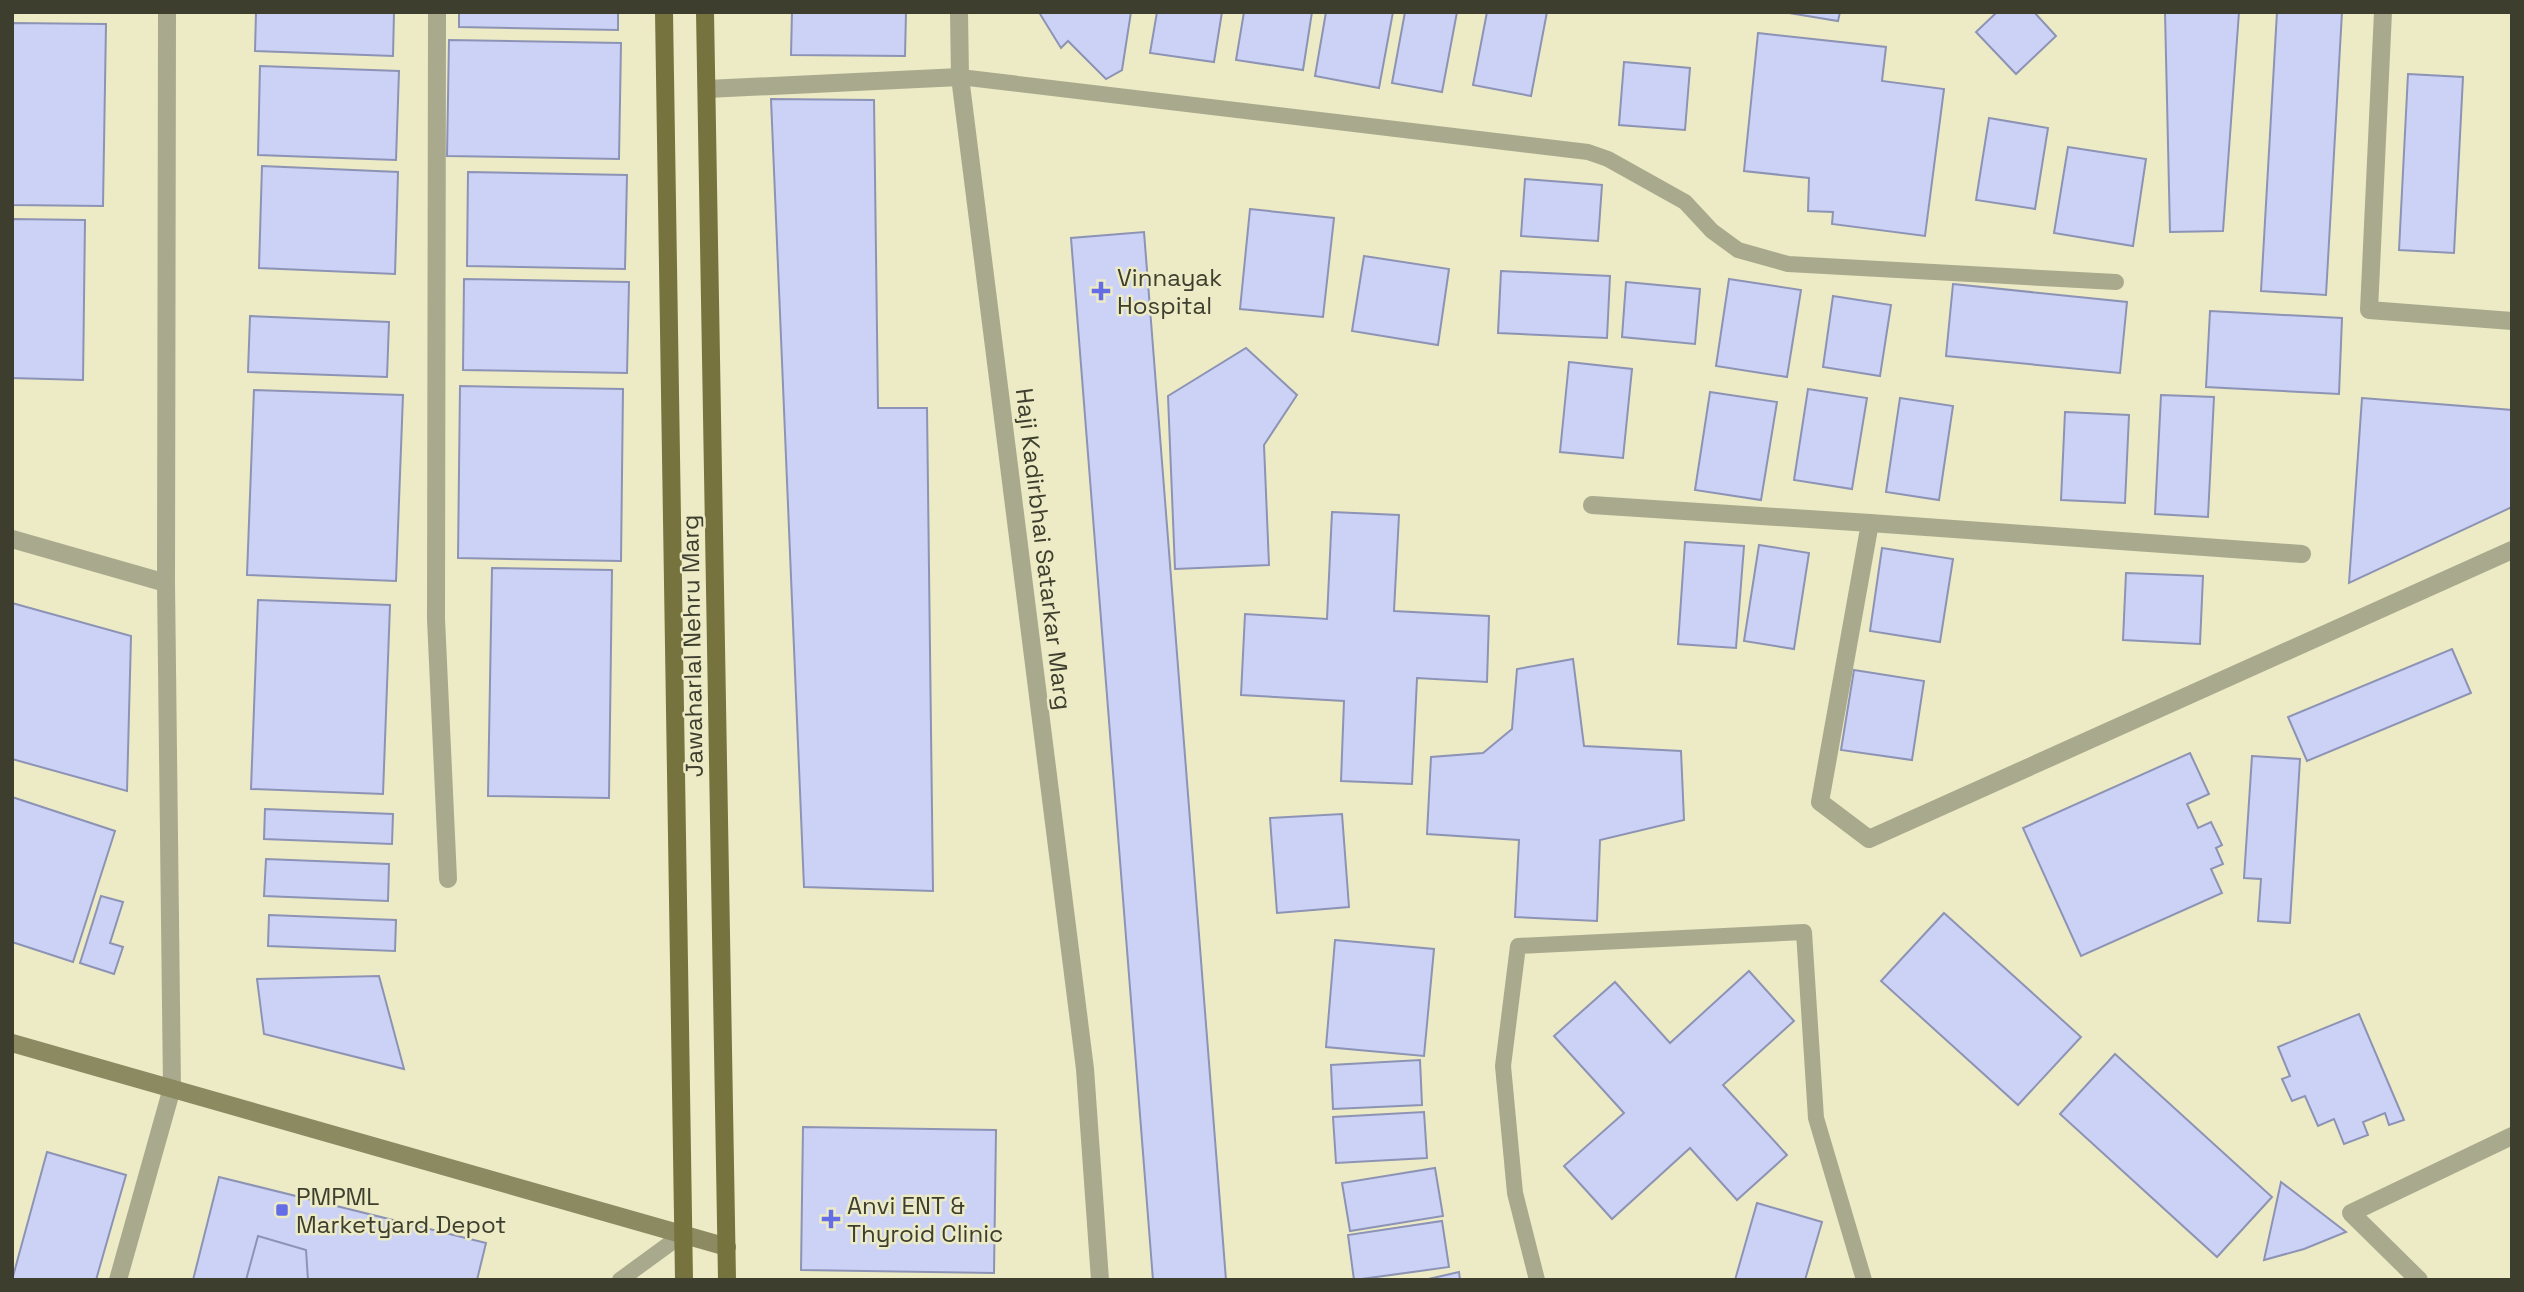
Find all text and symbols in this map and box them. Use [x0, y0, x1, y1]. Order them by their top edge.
place label: Vinnayak Hospital [1117, 262, 1222, 321]
marker: Vinnayak Hospital [1091, 281, 1111, 301]
street label: Haji Kadirbhai Satarkar Marg [1009, 386, 1079, 712]
street label: Jawaharlal Nehru Marg [674, 514, 710, 778]
place label: PMPML Marketyard Depot [296, 1181, 506, 1240]
place label: Anvi ENT & Thyroid Clinic [847, 1190, 1003, 1249]
marker: PMPML Marketyard Depot [274, 1202, 290, 1218]
marker: Anvi ENT & Thyroid Clinic [821, 1209, 841, 1229]

